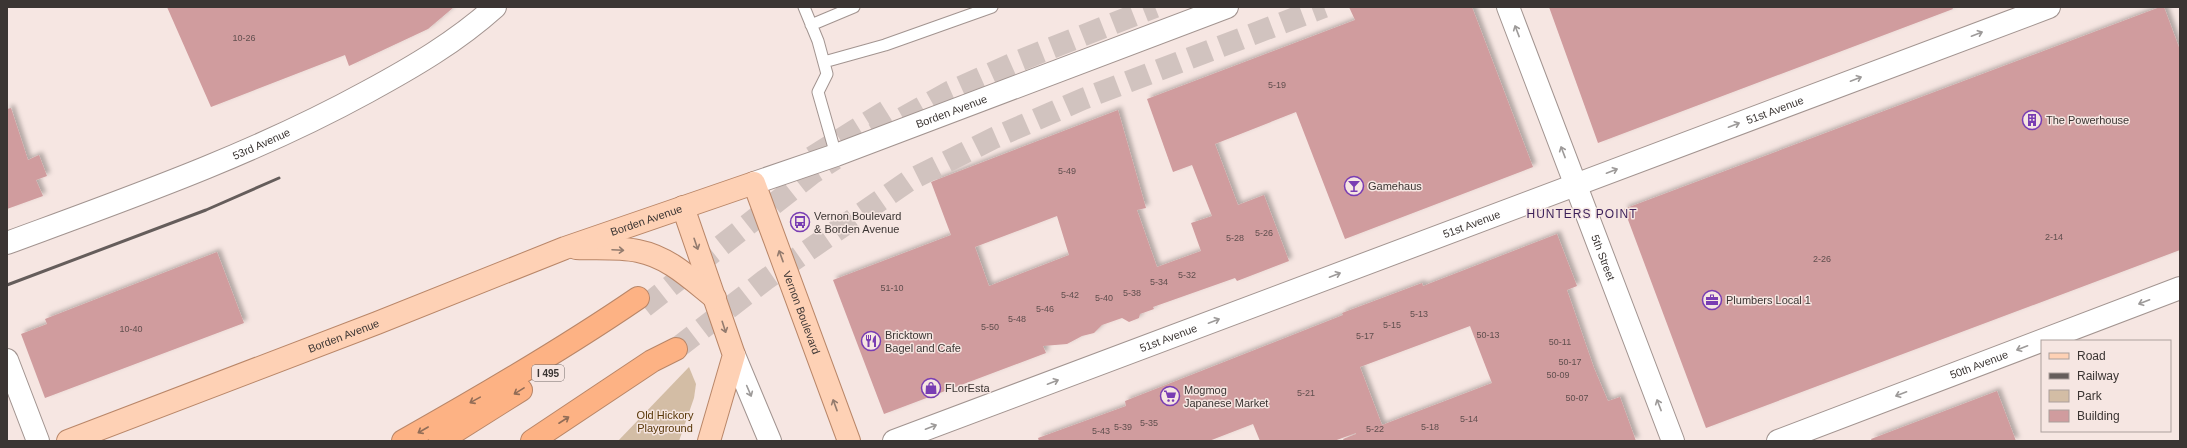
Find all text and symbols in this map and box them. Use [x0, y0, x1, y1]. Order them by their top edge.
one-way arrow [1513, 25, 1520, 37]
one-way arrow [1971, 29, 1983, 37]
house number: 10-26 [232, 33, 256, 43]
one-way arrow [1849, 75, 1861, 83]
house number: 5-19 [1268, 80, 1286, 90]
street label: Borden Avenue [914, 92, 989, 130]
street label: 51st Avenue [1744, 94, 1805, 126]
building icon: The Powerhouse [2021, 109, 2043, 131]
place label: The Powerhouse [2046, 114, 2129, 126]
one-way arrow [1728, 121, 1740, 129]
street label: 53rd Avenue [231, 126, 292, 162]
one-way arrow [1559, 146, 1567, 158]
house number: 5-49 [1058, 166, 1076, 176]
one-way arrow [1606, 166, 1618, 174]
bar icon: Gamehaus [1343, 175, 1365, 197]
place label: Gamehaus [1368, 180, 1422, 192]
street label: Borden Avenue [609, 202, 684, 238]
district label: HUNTERS POINT [1526, 207, 1638, 221]
street label: 51st Avenue [1441, 208, 1502, 240]
place label: Vernon Boulevard & Borden Avenue [814, 210, 901, 235]
bus stop icon: Vernon Boulevard & Borden Avenue [789, 211, 811, 233]
house number: 5-26 [1255, 228, 1273, 238]
house number: 2-14 [2045, 232, 2063, 242]
house number: 5-28 [1226, 233, 1244, 243]
street label: 5th Street [1589, 233, 1617, 282]
one-way arrow [693, 238, 701, 250]
one-way arrow [611, 246, 624, 253]
one-way arrow [777, 250, 784, 263]
house number: 2-26 [1813, 254, 1831, 264]
street label: Vernon Boulevard [781, 269, 822, 356]
house number: 5-32 [1178, 270, 1196, 280]
one-way arrow [1329, 271, 1341, 279]
house number: 5-34 [1150, 277, 1168, 287]
house number: 51-10 [880, 283, 904, 293]
house number: 5-38 [1123, 288, 1141, 298]
office icon: Plumbers Local 1 [1701, 289, 1723, 311]
house number: 5-42 [1061, 290, 1079, 300]
house number: 5-40 [1095, 293, 1113, 303]
place label: Plumbers Local 1 [1726, 294, 1811, 306]
one-way arrow [2138, 298, 2150, 306]
house number: 5-46 [1036, 304, 1054, 314]
house number: 5-13 [1410, 309, 1428, 319]
house number: 5-48 [1008, 314, 1026, 324]
street label: Borden Avenue [306, 317, 381, 355]
one-way arrow [1207, 317, 1220, 324]
one-way arrow [721, 320, 728, 333]
house number: 5-15 [1383, 320, 1401, 330]
house number: 5-50 [981, 322, 999, 332]
street label: 51st Avenue [1138, 322, 1199, 354]
house number: 10-40 [119, 324, 143, 334]
place label: Bricktown Bagel and Cafe [885, 329, 961, 354]
restaurant icon: Bricktown Bagel and Cafe [860, 330, 882, 352]
house number: 50-13 [1476, 330, 1500, 340]
house number: 5-17 [1356, 331, 1374, 341]
house number: 50-11 [1549, 337, 1571, 347]
legend [2041, 340, 2171, 432]
one-way arrow [2017, 345, 2029, 353]
street label: 50th Avenue [1948, 348, 2010, 381]
text: Road [2077, 349, 2106, 363]
house number: 50-17 [1558, 357, 1582, 367]
road number: I 495 [532, 365, 564, 381]
text: Railway [2077, 369, 2119, 383]
house number: 50-09 [1546, 370, 1570, 380]
shop icon: FLorEsta [920, 377, 942, 399]
one-way arrow [1046, 377, 1058, 385]
place label: FLorEsta [945, 382, 991, 394]
place label: Mogmog Japanese Market [1184, 384, 1268, 409]
one-way arrow [745, 385, 753, 397]
supermarket icon: Mogmog Japanese Market [1159, 385, 1181, 407]
one-way arrow [513, 388, 525, 396]
house number: 5-21 [1297, 388, 1315, 398]
text: Park [2077, 389, 2103, 403]
one-way arrow [1895, 391, 1907, 399]
house number: 50-07 [1565, 393, 1589, 403]
one-way arrow [469, 397, 481, 405]
one-way arrow [831, 399, 839, 411]
one-way arrow [1654, 399, 1662, 411]
park label: Old Hickory Playground [637, 409, 694, 434]
text: Building [2077, 409, 2120, 423]
house number: 5-14 [1460, 414, 1478, 424]
one-way arrow [559, 416, 570, 424]
house number: 5-35 [1140, 418, 1158, 428]
house number: 5-39 [1114, 422, 1132, 432]
house number: 5-18 [1421, 422, 1439, 432]
one-way arrow [924, 423, 936, 431]
house number: 5-22 [1366, 424, 1384, 434]
one-way arrow [417, 426, 429, 434]
house number: 5-43 [1092, 426, 1110, 436]

